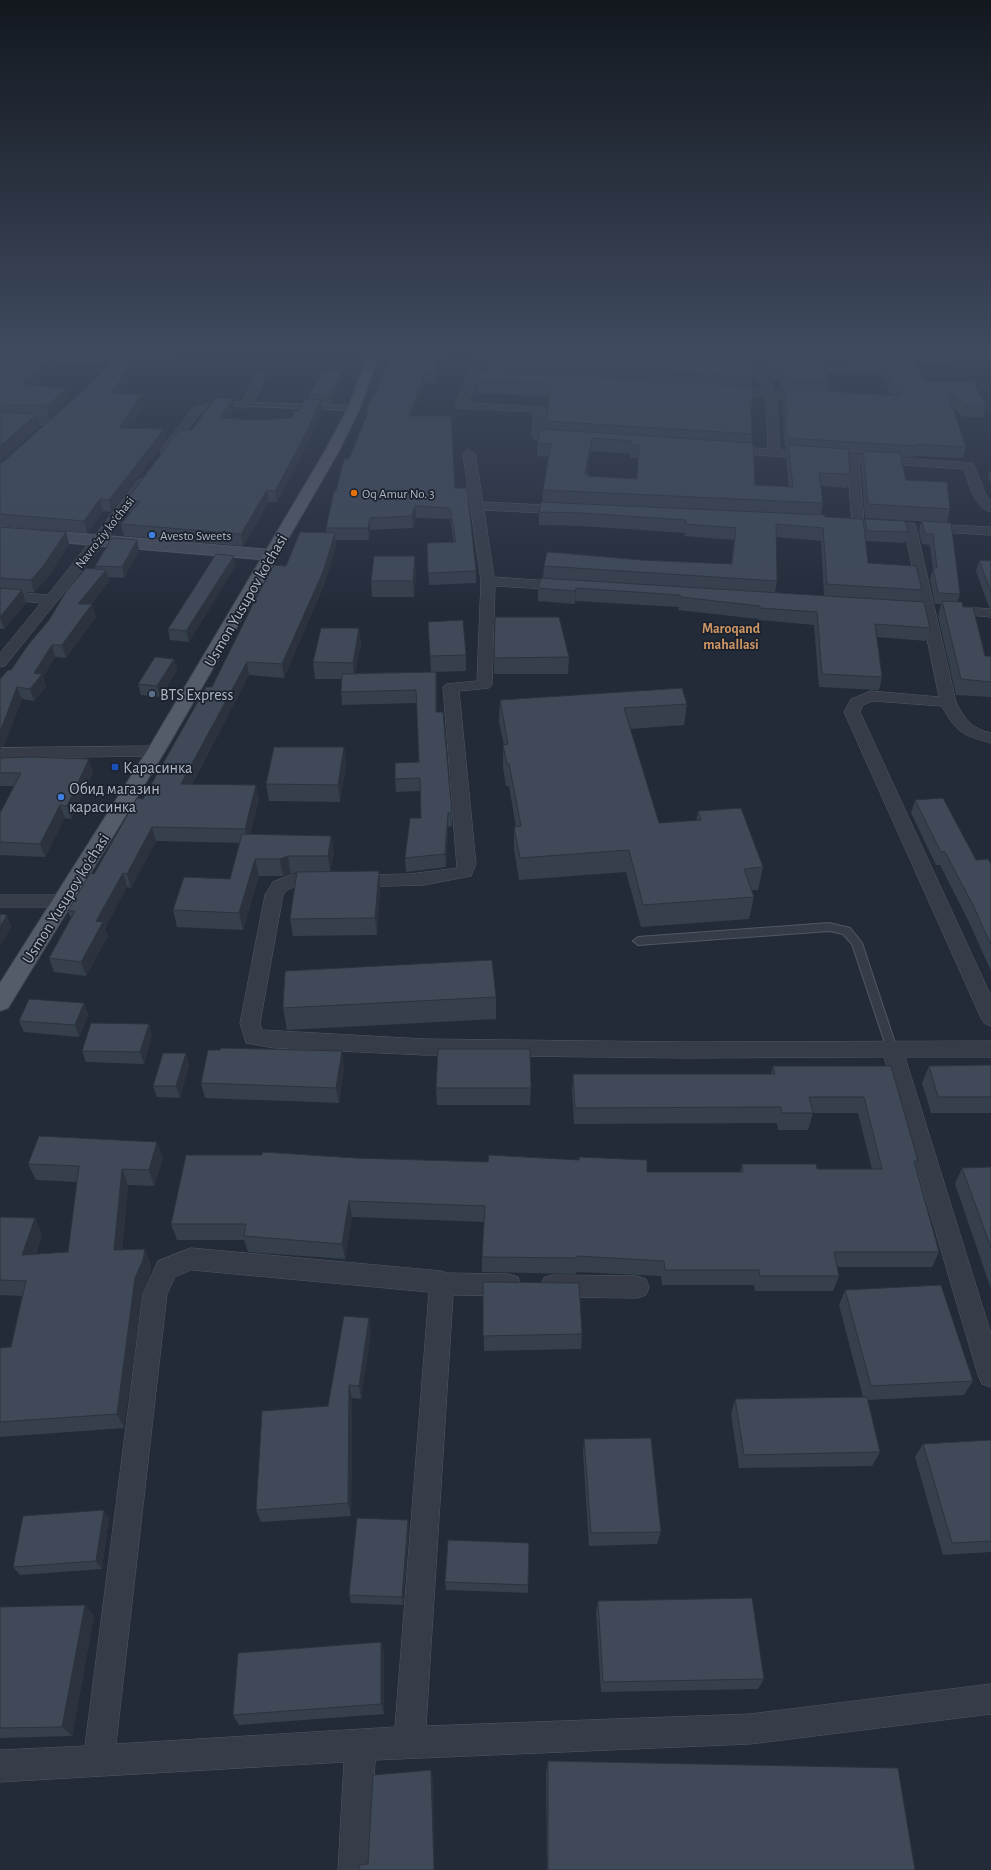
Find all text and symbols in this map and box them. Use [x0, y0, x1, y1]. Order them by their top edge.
marker: Oq Amur No. 3 [349, 488, 359, 498]
place label: Oq Amur No. 3 [362, 488, 435, 501]
street label: Navro'ziy ko'chasi [73, 495, 137, 571]
marker: Avesto Sweets [147, 530, 157, 540]
place label: Avesto Sweets [160, 530, 231, 543]
street label: Usmon Yusupov ko'chasi [201, 532, 290, 669]
district label: Maroqand mahallasi [702, 622, 761, 652]
place label: BTS Express [160, 687, 233, 703]
marker: BTS Express [147, 689, 157, 699]
place label: Карасинка [123, 760, 192, 776]
marker: Карасинка [110, 762, 120, 772]
place label: Обид магазин карасинка [69, 781, 160, 815]
marker: Обид магазин карасинка [56, 792, 66, 802]
street label: Usmon Yusupov ko'chasi [19, 831, 112, 966]

